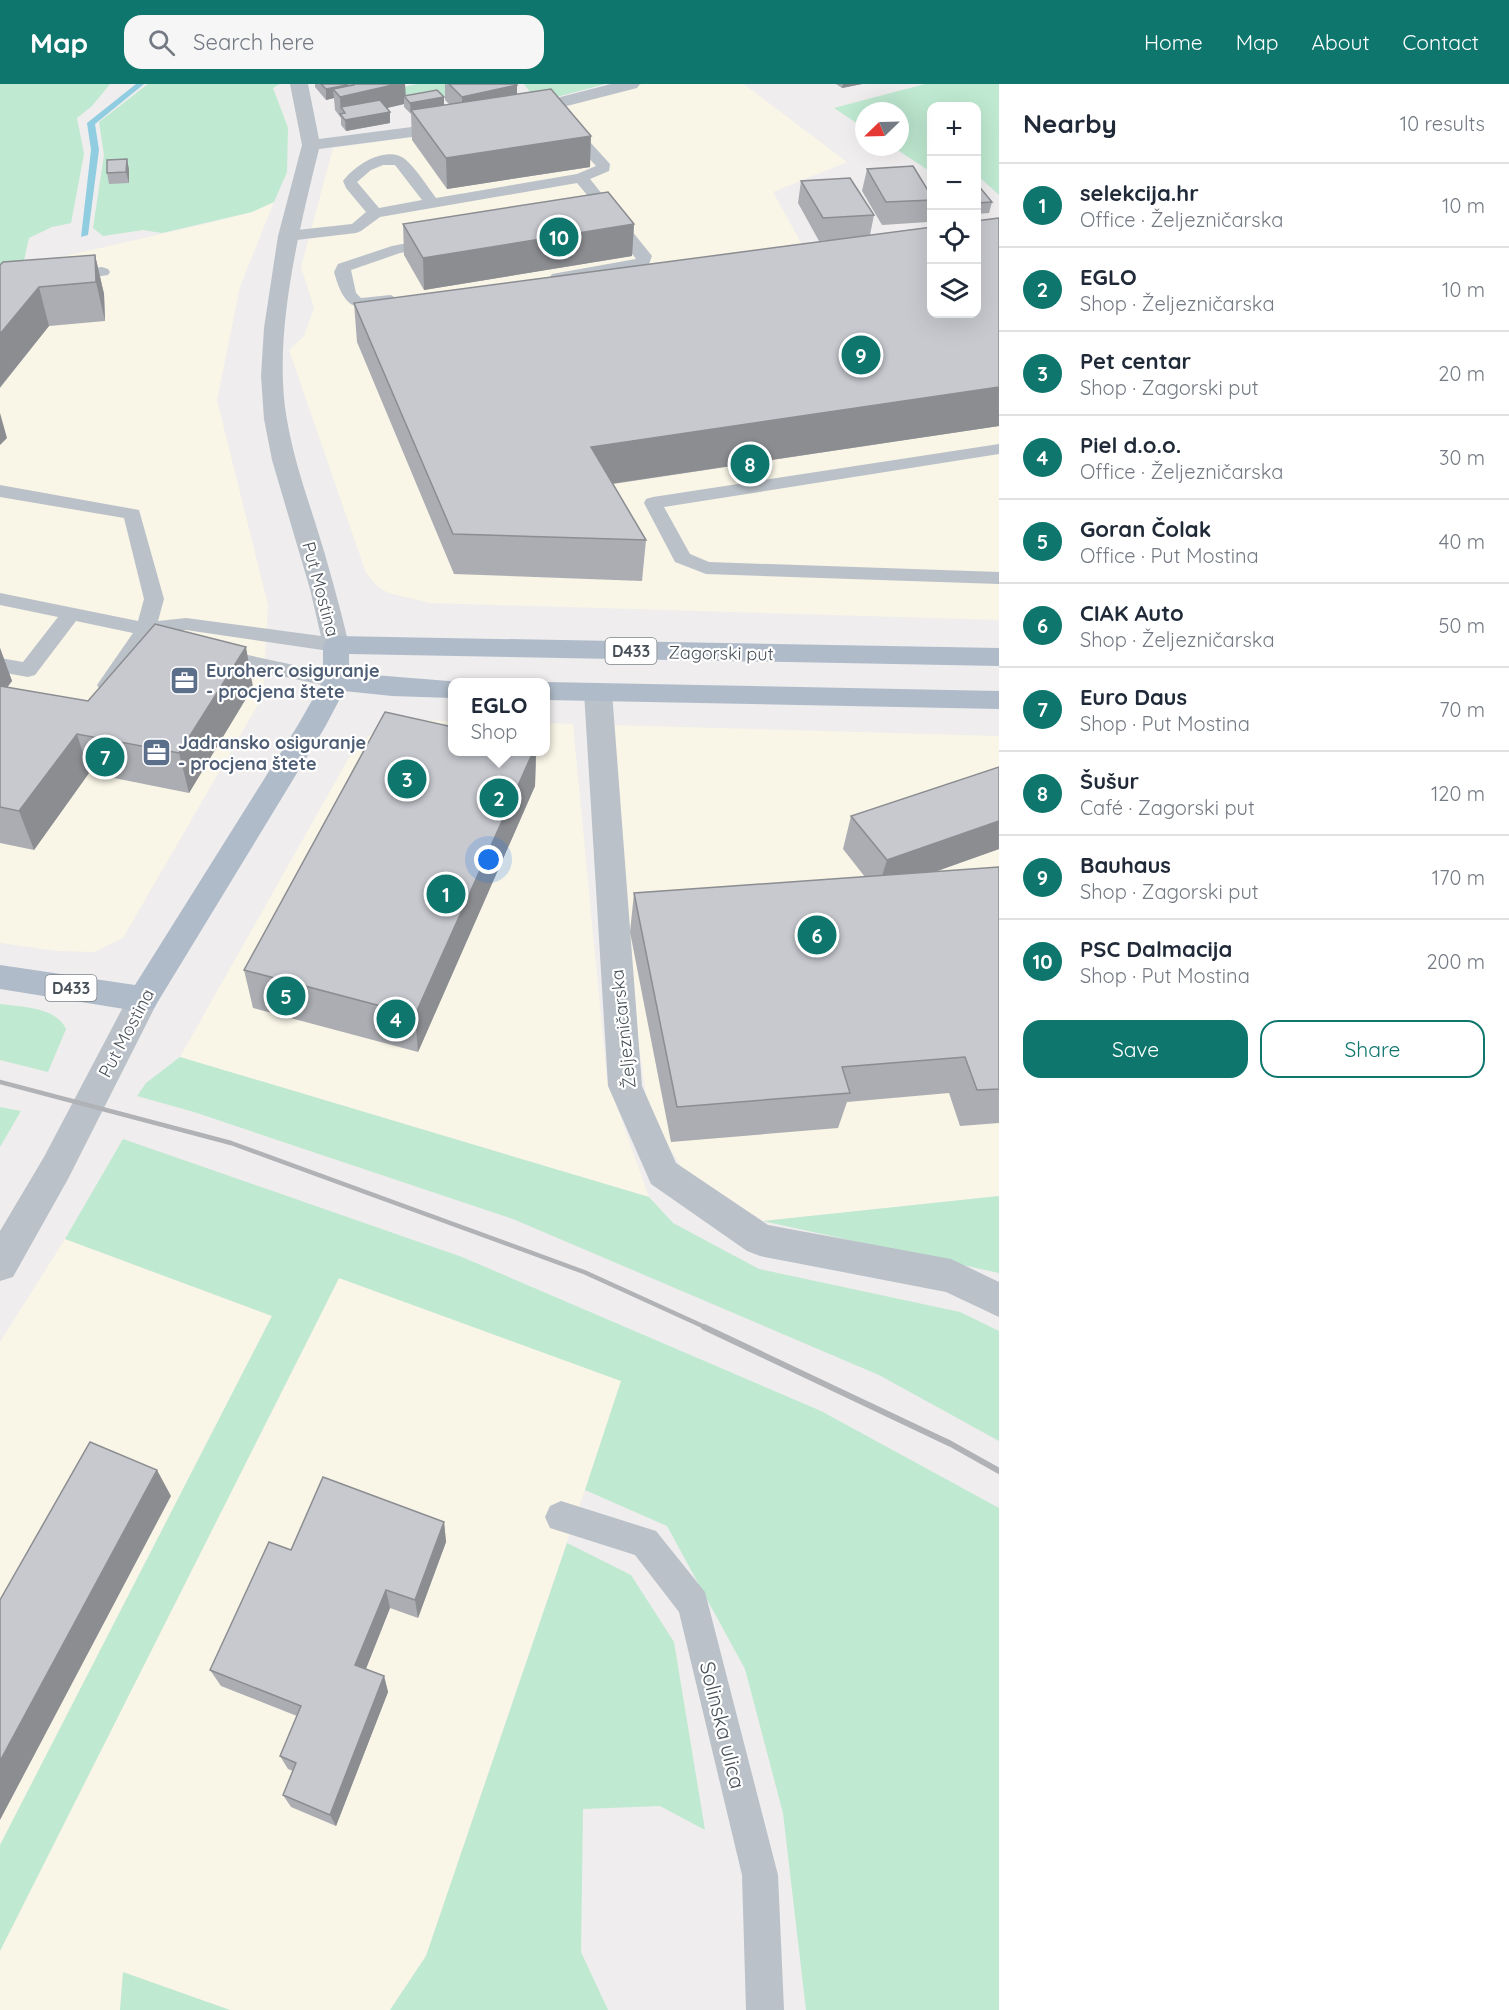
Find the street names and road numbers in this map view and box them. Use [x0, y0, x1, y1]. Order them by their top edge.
street label: Put Mostina [297, 539, 345, 639]
road number: D433 [606, 638, 656, 664]
street label: Zagorski put [668, 641, 774, 665]
street label: Željezničarska [605, 968, 641, 1090]
road number: D433 [46, 975, 97, 1001]
street label: Put Mostina [93, 985, 159, 1081]
street label: Solinska ulica [695, 1659, 751, 1791]

